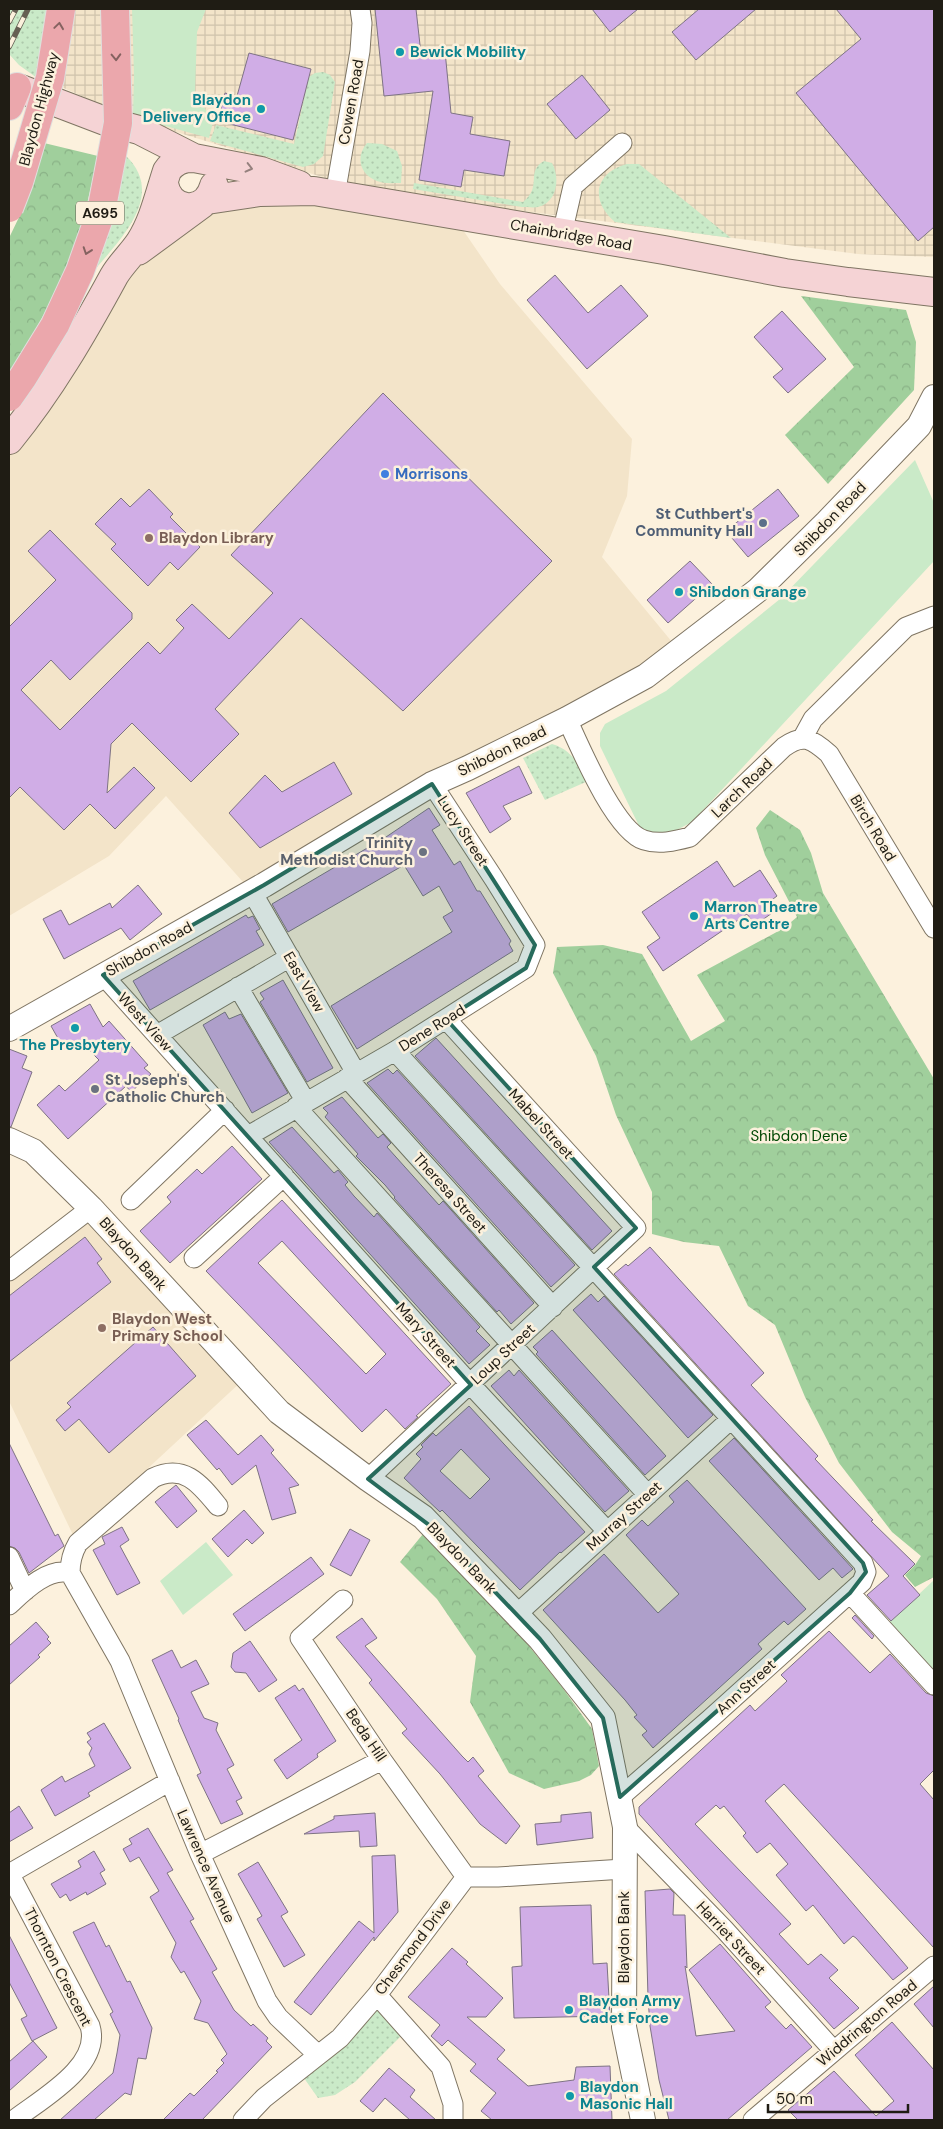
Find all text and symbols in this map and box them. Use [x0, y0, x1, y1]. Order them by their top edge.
one-way arrow [54, 22, 64, 31]
place label: Bewick Mobility [410, 42, 526, 62]
marker: Bewick Mobility [394, 46, 406, 58]
street label: Blaydon Highway [14, 49, 64, 168]
one-way arrow [111, 54, 122, 62]
street label: Cowen Road [334, 58, 368, 146]
place label: Blaydon Delivery Office [143, 90, 251, 127]
marker: Blaydon Delivery Office [255, 103, 267, 115]
one-way arrow [244, 162, 253, 173]
road number: A695 [76, 202, 124, 224]
street label: Chainbridge Road [509, 214, 633, 256]
one-way arrow [83, 246, 93, 255]
place label: Morrisons [395, 464, 468, 484]
marker: Morrisons [379, 468, 391, 480]
street label: Shibdon Road [789, 477, 871, 561]
place label: St Cuthbert's Community Hall [635, 504, 753, 541]
marker: St Cuthbert's Community Hall [757, 517, 769, 529]
place label: Blaydon Library [159, 528, 274, 548]
marker: Blaydon Library [143, 532, 155, 544]
place label: Shibdon Grange [689, 582, 807, 602]
marker: Shibdon Grange [673, 586, 685, 598]
street label: Shibdon Road [454, 721, 550, 781]
street label: Larch Road [707, 754, 777, 822]
street label: Birch Road [845, 791, 901, 865]
street label: Lucy Street [433, 792, 493, 870]
place label: Trinity Methodist Church [280, 833, 413, 870]
marker: Trinity Methodist Church [417, 846, 429, 858]
place label: Marron Theatre Arts Centre [704, 897, 818, 934]
marker: Marron Theatre Arts Centre [688, 910, 700, 922]
street label: Shibdon Road [102, 917, 196, 981]
street label: East View [279, 948, 330, 1016]
street label: West View [113, 988, 177, 1056]
street label: Dene Road [395, 1000, 469, 1056]
marker: The Presbytery [69, 1022, 81, 1034]
place label: The Presbytery [19, 1035, 131, 1055]
place label: St Joseph's Catholic Church [105, 1070, 224, 1107]
marker: St Joseph's Catholic Church [89, 1083, 101, 1095]
street label: Mabel Street [504, 1084, 578, 1164]
park label: Shibdon Dene [750, 1126, 848, 1146]
street label: Theresa Street [409, 1149, 491, 1238]
street label: Blaydon Bank [95, 1213, 172, 1295]
street label: Mary Street [391, 1298, 461, 1372]
place label: Blaydon West Primary School [112, 1309, 223, 1346]
street label: Loup Street [467, 1319, 540, 1389]
marker: Blaydon West Primary School [96, 1322, 108, 1334]
street label: Murray Street [582, 1477, 666, 1555]
street label: Blaydon Bank [423, 1518, 502, 1598]
street label: Ann Street [712, 1655, 780, 1719]
street label: Beda Hill [341, 1705, 391, 1765]
street label: Lawrence Avenue [172, 1806, 240, 1926]
street label: Blaydon Bank [614, 1890, 634, 1983]
street label: Chesmond Drive [370, 1895, 456, 1999]
street label: Harriet Street [692, 1897, 770, 1979]
street label: Thornton Crescent [19, 1904, 97, 2030]
street label: Widdrington Road [813, 1975, 921, 2071]
place label: Blaydon Army Cadet Force [579, 1991, 681, 2028]
marker: Blaydon Army Cadet Force [563, 2004, 575, 2016]
place label: Blaydon Masonic Hall [580, 2077, 673, 2114]
scale bar [768, 2082, 908, 2114]
text: 50 m [776, 2089, 813, 2109]
marker: Blaydon Masonic Hall [564, 2090, 576, 2102]

